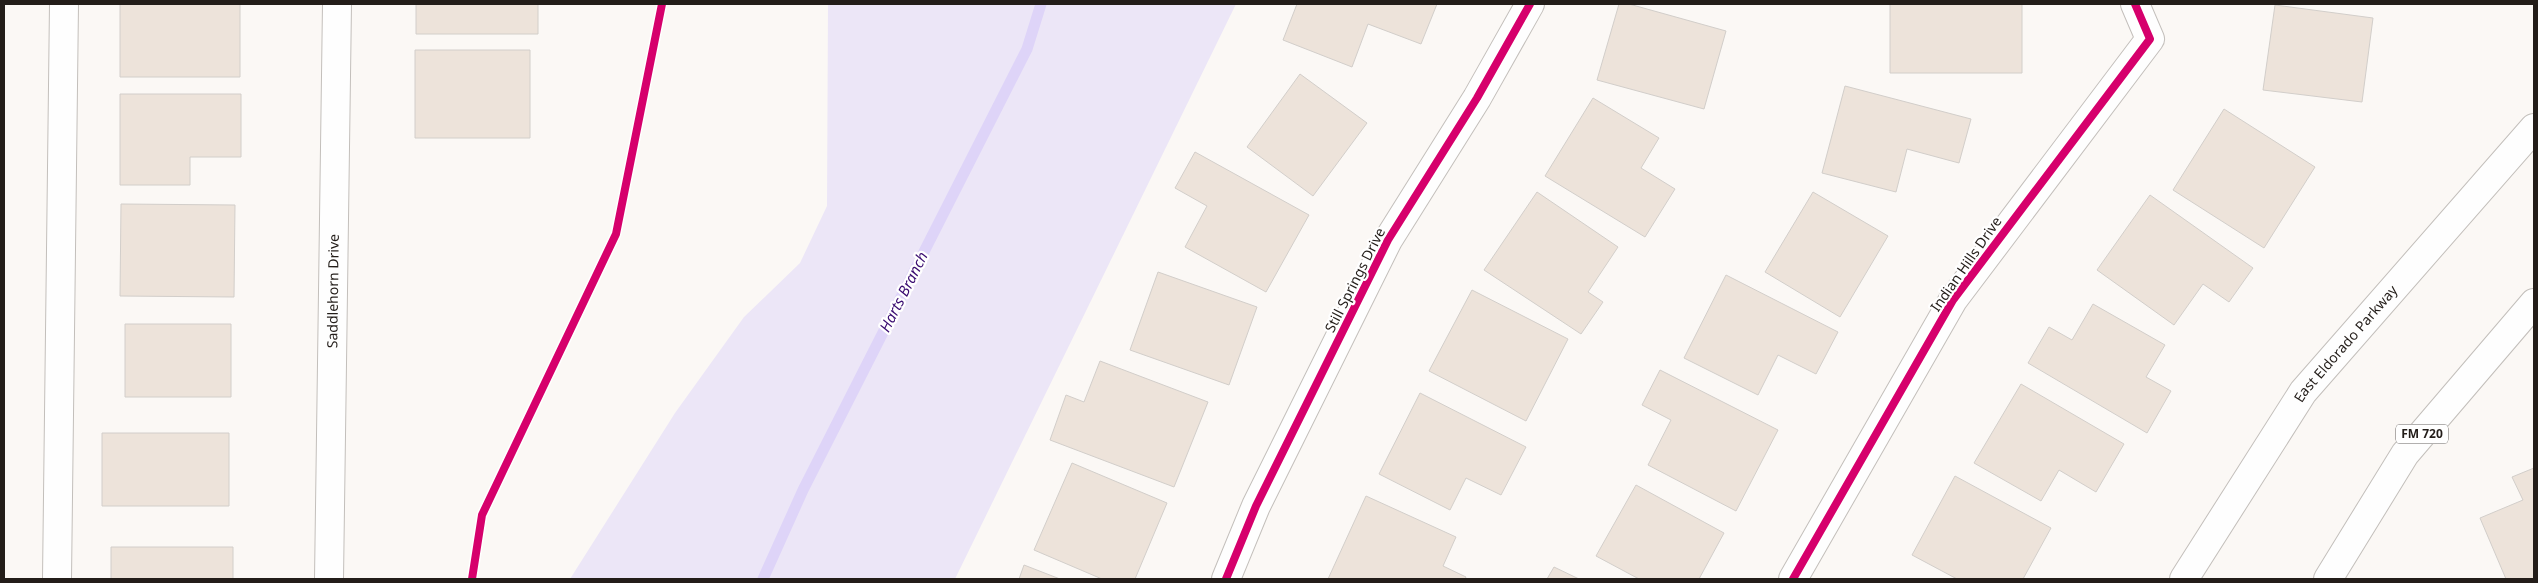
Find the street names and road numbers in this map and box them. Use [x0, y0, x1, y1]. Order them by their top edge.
street label: Indian Hills Drive [1926, 212, 2006, 315]
street label: Still Springs Drive [1320, 224, 1389, 335]
street label: Saddlehorn Drive [322, 234, 343, 348]
street label: East Eldorado Parkway [2289, 280, 2402, 406]
road number: FM 720 [2396, 424, 2448, 444]

